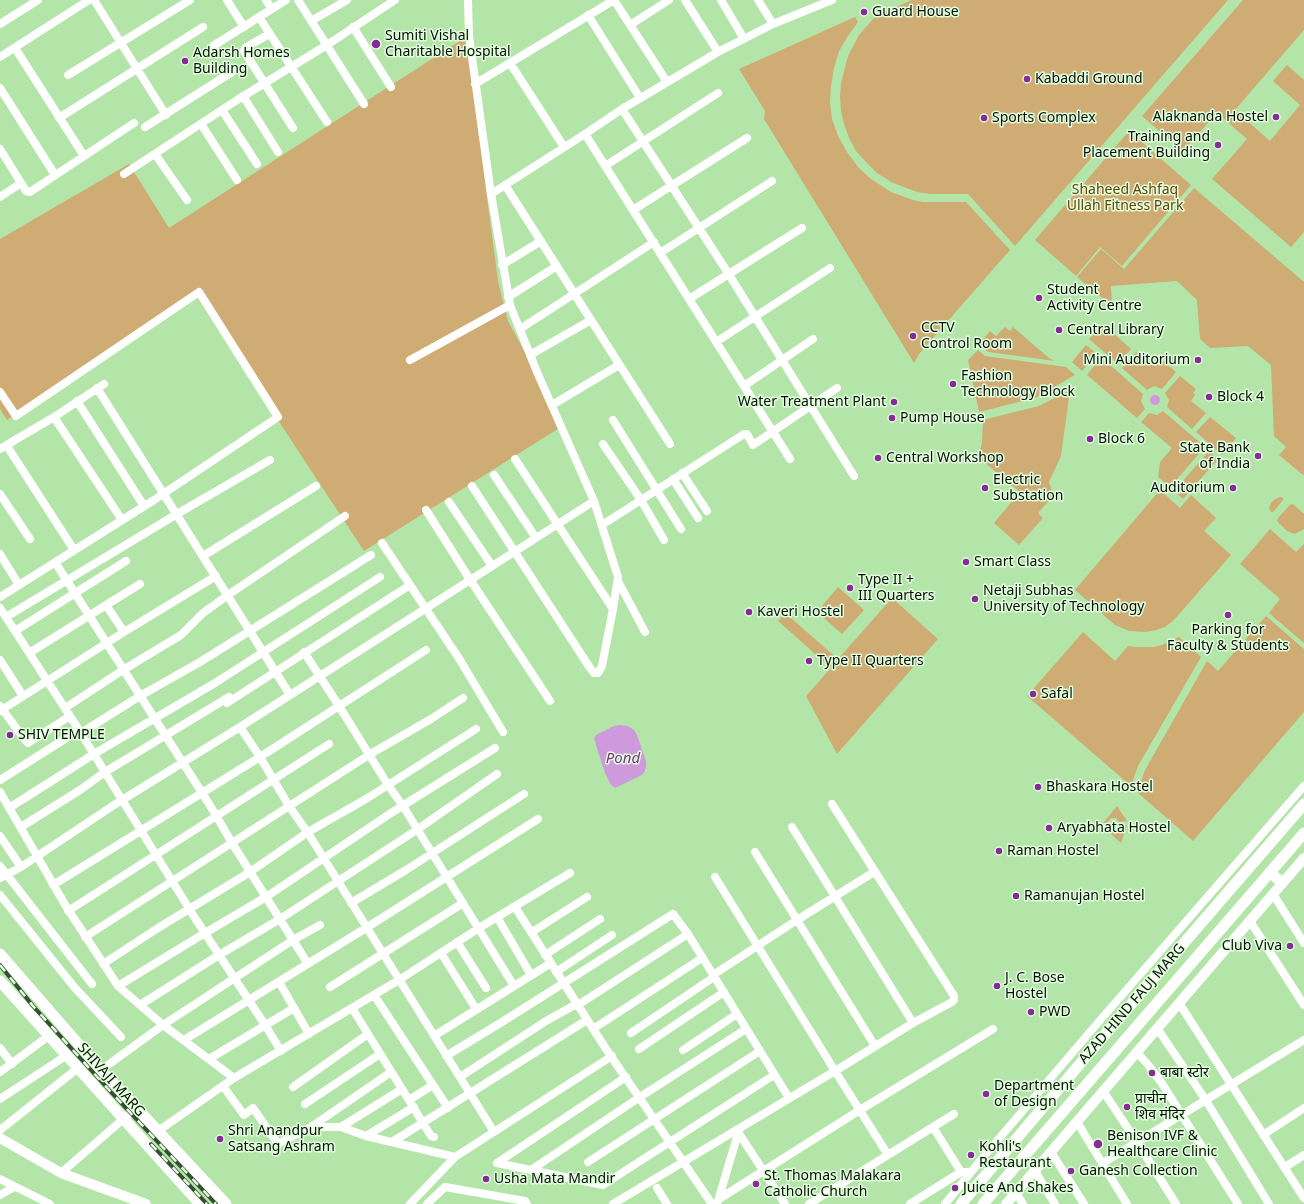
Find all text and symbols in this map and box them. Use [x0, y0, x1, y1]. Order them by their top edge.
place label: Guard House [872, 4, 959, 20]
marker: Guard House [859, 7, 869, 17]
place label: Sumiti Vishal Charitable Hospital [385, 28, 511, 60]
marker: Sumiti Vishal Charitable Hospital [370, 38, 382, 50]
place label: Adarsh Homes Building [193, 45, 290, 78]
marker: Adarsh Homes Building [180, 56, 190, 66]
place label: Kabaddi Ground [1035, 71, 1143, 87]
marker: Kabaddi Ground [1022, 74, 1032, 84]
place label: Alaknanda Hostel [1153, 109, 1268, 125]
place label: Sports Complex [992, 110, 1096, 126]
marker: Alaknanda Hostel [1271, 112, 1281, 122]
marker: Sports Complex [979, 113, 989, 123]
place label: Training and Placement Building [1083, 129, 1210, 162]
marker: Training and Placement Building [1213, 140, 1223, 150]
park label: Shaheed Ashfaq Ullah Fitness Park [1067, 182, 1183, 214]
place label: Student Activity Centre [1047, 282, 1142, 314]
marker: Student Activity Centre [1034, 293, 1044, 303]
place label: CCTV Control Room [921, 320, 1012, 352]
place label: Central Library [1067, 322, 1164, 338]
marker: Central Library [1054, 325, 1064, 335]
marker: CCTV Control Room [908, 331, 918, 341]
place label: Mini Auditorium [1083, 352, 1190, 368]
marker: Mini Auditorium [1193, 355, 1203, 365]
place label: Fashion Technology Block [961, 368, 1075, 400]
marker: Fashion Technology Block [948, 379, 958, 389]
place label: Block 4 [1217, 389, 1264, 405]
marker: Block 4 [1204, 392, 1214, 402]
place label: Water Treatment Plant [738, 394, 886, 410]
marker: Water Treatment Plant [889, 397, 899, 407]
place label: Pump House [900, 410, 985, 426]
marker: Pump House [887, 413, 897, 423]
place label: Block 6 [1098, 431, 1145, 447]
marker: Block 6 [1085, 434, 1095, 444]
place label: State Bank of India [1180, 440, 1250, 472]
place label: Central Workshop [886, 450, 1004, 466]
marker: State Bank of India [1253, 451, 1263, 461]
marker: Central Workshop [873, 453, 883, 463]
place label: Electric Substation [993, 472, 1063, 504]
place label: Auditorium [1151, 480, 1225, 496]
marker: Electric Substation [980, 483, 990, 493]
marker: Auditorium [1228, 483, 1238, 493]
place label: Smart Class [974, 554, 1051, 570]
marker: Smart Class [961, 557, 971, 567]
place label: Type II + III Quarters [858, 572, 935, 604]
marker: Type II + III Quarters [845, 583, 855, 593]
place label: Netaji Subhas University of Technology [983, 583, 1144, 616]
marker: Netaji Subhas University of Technology [970, 594, 980, 604]
place label: Kaveri Hostel [757, 604, 844, 620]
marker: Kaveri Hostel [744, 607, 754, 617]
marker: Parking for Faculty & Students [1223, 610, 1233, 620]
place label: Parking for Faculty & Students [1167, 622, 1289, 654]
place label: Type II Quarters [817, 653, 924, 669]
marker: Type II Quarters [804, 656, 814, 666]
place label: Safal [1041, 686, 1073, 702]
marker: Safal [1028, 689, 1038, 699]
place label: SHIV TEMPLE [18, 727, 105, 743]
marker: SHIV TEMPLE [5, 730, 15, 740]
water label: Pond [606, 750, 640, 768]
place label: Bhaskara Hostel [1046, 779, 1153, 795]
marker: Bhaskara Hostel [1033, 782, 1043, 792]
place label: Aryabhata Hostel [1057, 820, 1170, 836]
marker: Aryabhata Hostel [1044, 823, 1054, 833]
place label: Raman Hostel [1007, 843, 1099, 859]
marker: Raman Hostel [994, 846, 1004, 856]
place label: Ramanujan Hostel [1024, 888, 1145, 904]
marker: Ramanujan Hostel [1011, 891, 1021, 901]
place label: Club Viva [1222, 938, 1282, 954]
street label: AZAD HIND FAUJ MARG [1075, 941, 1189, 1067]
marker: Club Viva [1285, 941, 1295, 951]
place label: J. C. Bose Hostel [1005, 970, 1065, 1002]
marker: J. C. Bose Hostel [992, 981, 1002, 991]
place label: PWD [1039, 1004, 1071, 1020]
marker: PWD [1026, 1007, 1036, 1017]
street label: SHIVAJI MARG [74, 1040, 148, 1120]
place label: बाबा स्टोर [1160, 1065, 1209, 1081]
marker: बाबा स्टोर [1147, 1068, 1157, 1078]
place label: Department of Design [994, 1078, 1074, 1110]
marker: Department of Design [981, 1089, 991, 1099]
place label: प्राचीन शिव मंदिर [1135, 1091, 1185, 1124]
marker: प्राचीन शिव मंदिर [1122, 1102, 1132, 1112]
place label: Shri Anandpur Satsang Ashram [228, 1123, 335, 1156]
place label: Benison IVF & Healthcare Clinic [1107, 1128, 1217, 1160]
marker: Shri Anandpur Satsang Ashram [215, 1134, 225, 1144]
marker: Benison IVF & Healthcare Clinic [1092, 1138, 1104, 1150]
place label: Kohli's Restaurant [979, 1139, 1051, 1172]
marker: Kohli's Restaurant [966, 1150, 976, 1160]
place label: Ganesh Collection [1079, 1163, 1198, 1179]
marker: Ganesh Collection [1066, 1166, 1076, 1176]
place label: St. Thomas Malakara Catholic Church [764, 1168, 901, 1200]
place label: Usha Mata Mandir [494, 1171, 615, 1187]
marker: Usha Mata Mandir [481, 1174, 491, 1184]
marker: St. Thomas Malakara Catholic Church [751, 1179, 761, 1189]
place label: Juice And Shakes [963, 1180, 1073, 1196]
marker: Juice And Shakes [950, 1183, 960, 1193]

